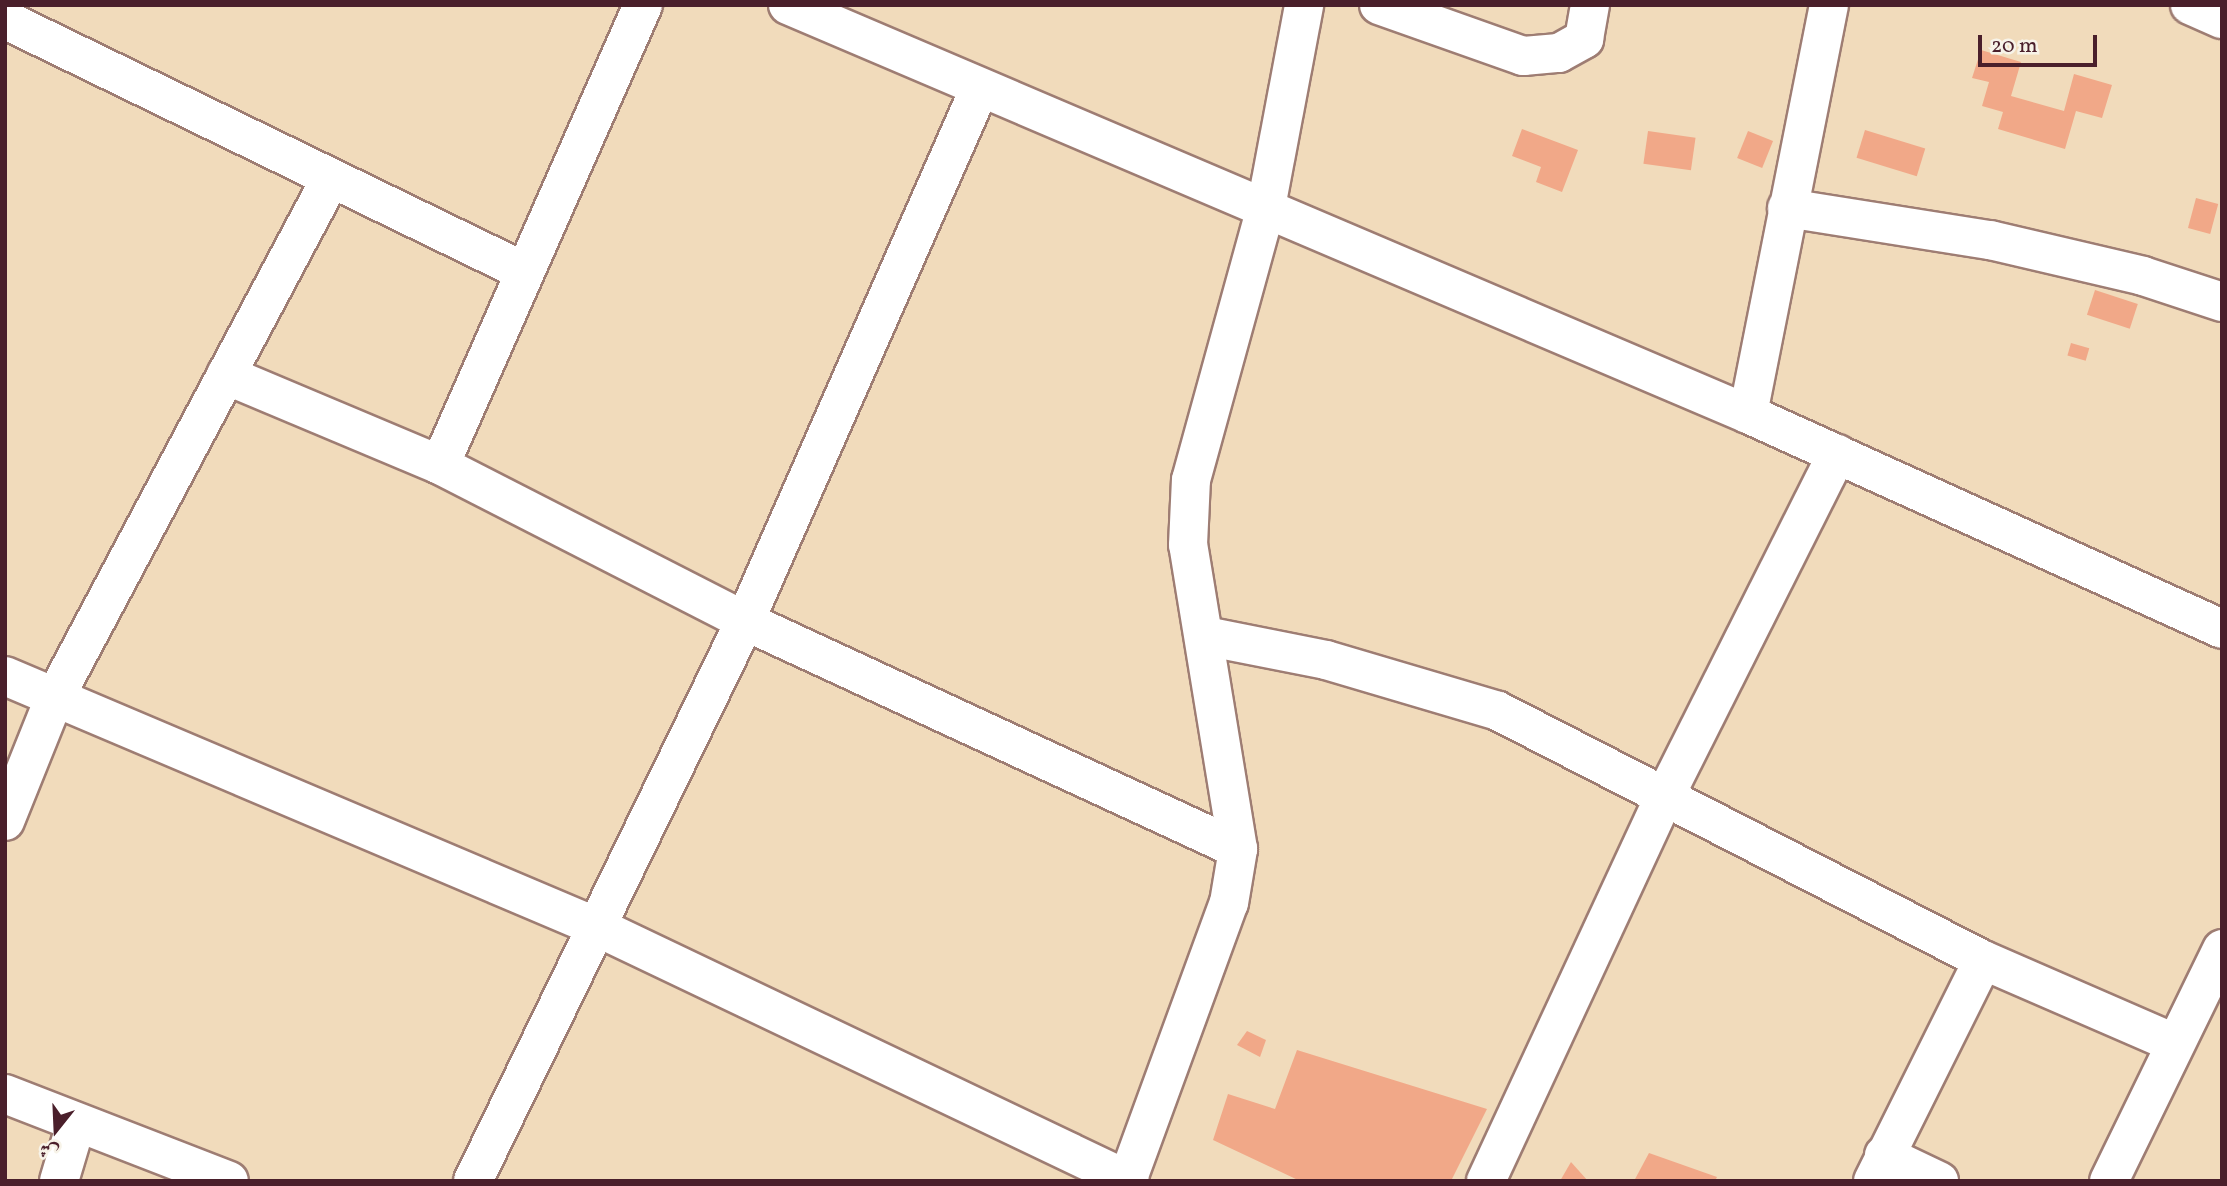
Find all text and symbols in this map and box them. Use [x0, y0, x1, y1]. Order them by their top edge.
scale bar [1982, 21, 2101, 65]
text: 20 m [1991, 32, 2037, 61]
north arrow [21, 1095, 91, 1165]
text: ش [37, 1135, 63, 1165]

